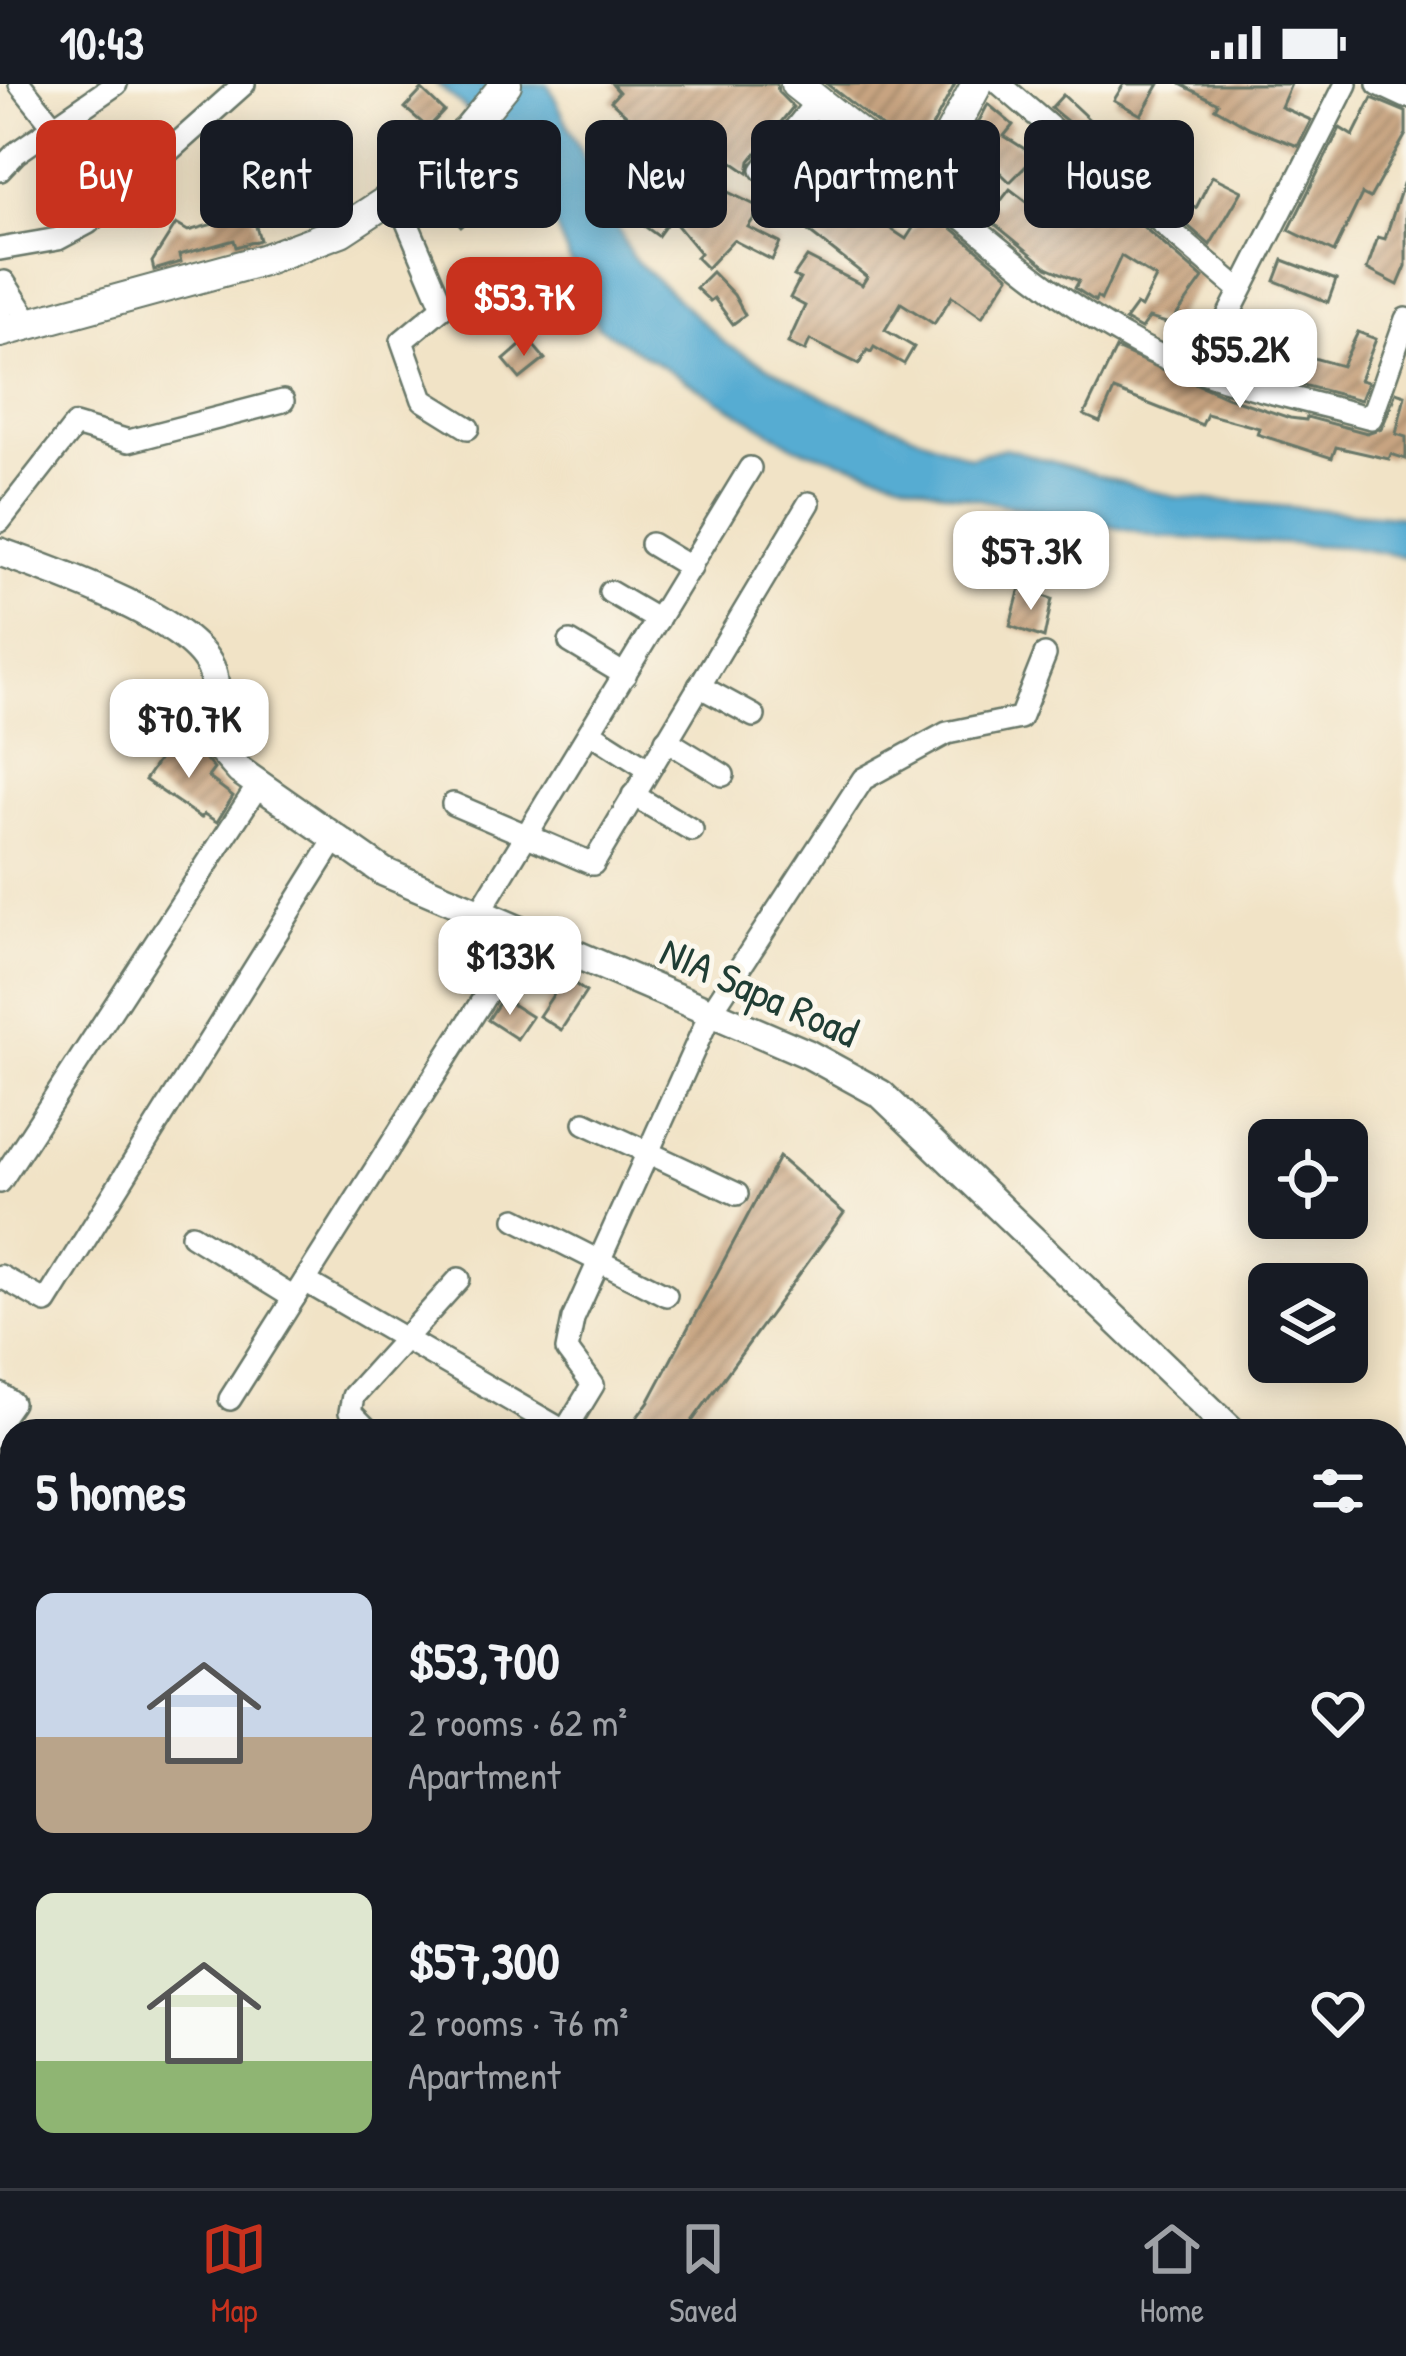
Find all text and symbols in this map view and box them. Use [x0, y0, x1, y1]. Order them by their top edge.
text: 10:43 [60, 12, 144, 73]
chip: Buy [36, 120, 176, 228]
chip: Rent [200, 120, 353, 228]
chip: Filters [377, 120, 561, 228]
chip: New [585, 120, 727, 228]
chip: Apartment [751, 120, 1000, 228]
chip: House [1024, 120, 1194, 228]
pin: $53.7K [426, 257, 622, 359]
text: $53.7K [473, 269, 575, 322]
pin: $55.2K [1142, 309, 1338, 411]
text: $55.2K [1190, 321, 1290, 374]
pin: $57.3K [933, 511, 1129, 613]
text: $57.3K [980, 523, 1082, 576]
pin: $70.7K [91, 679, 287, 781]
text: $70.7K [137, 691, 241, 744]
pin: $133K [426, 916, 594, 1018]
street label: NIA Sapa Road [652, 922, 868, 1060]
text: $133K [465, 928, 555, 981]
map controls [1248, 1119, 1368, 1383]
button: locate [1248, 1119, 1368, 1239]
button: layers [1248, 1263, 1368, 1383]
text: 5 homes [36, 1457, 186, 1526]
icon: filters [1305, 1458, 1371, 1524]
text: $53,700 [408, 1626, 560, 1695]
icon: home [132, 1641, 276, 1785]
icon: heart [1305, 1680, 1371, 1746]
text: 2 rooms · 62 m² [408, 1695, 627, 1748]
text: Apartment [408, 1748, 561, 1801]
text: $57,300 [408, 1926, 560, 1995]
icon: home [132, 1941, 276, 2085]
icon: heart [1305, 1980, 1371, 2046]
text: 2 rooms · 76 m² [408, 1995, 628, 2048]
text: Apartment [408, 2048, 561, 2101]
tab: Map [201, 2216, 267, 2332]
tab: Saved [669, 2216, 737, 2332]
tab: Home [1139, 2216, 1205, 2332]

